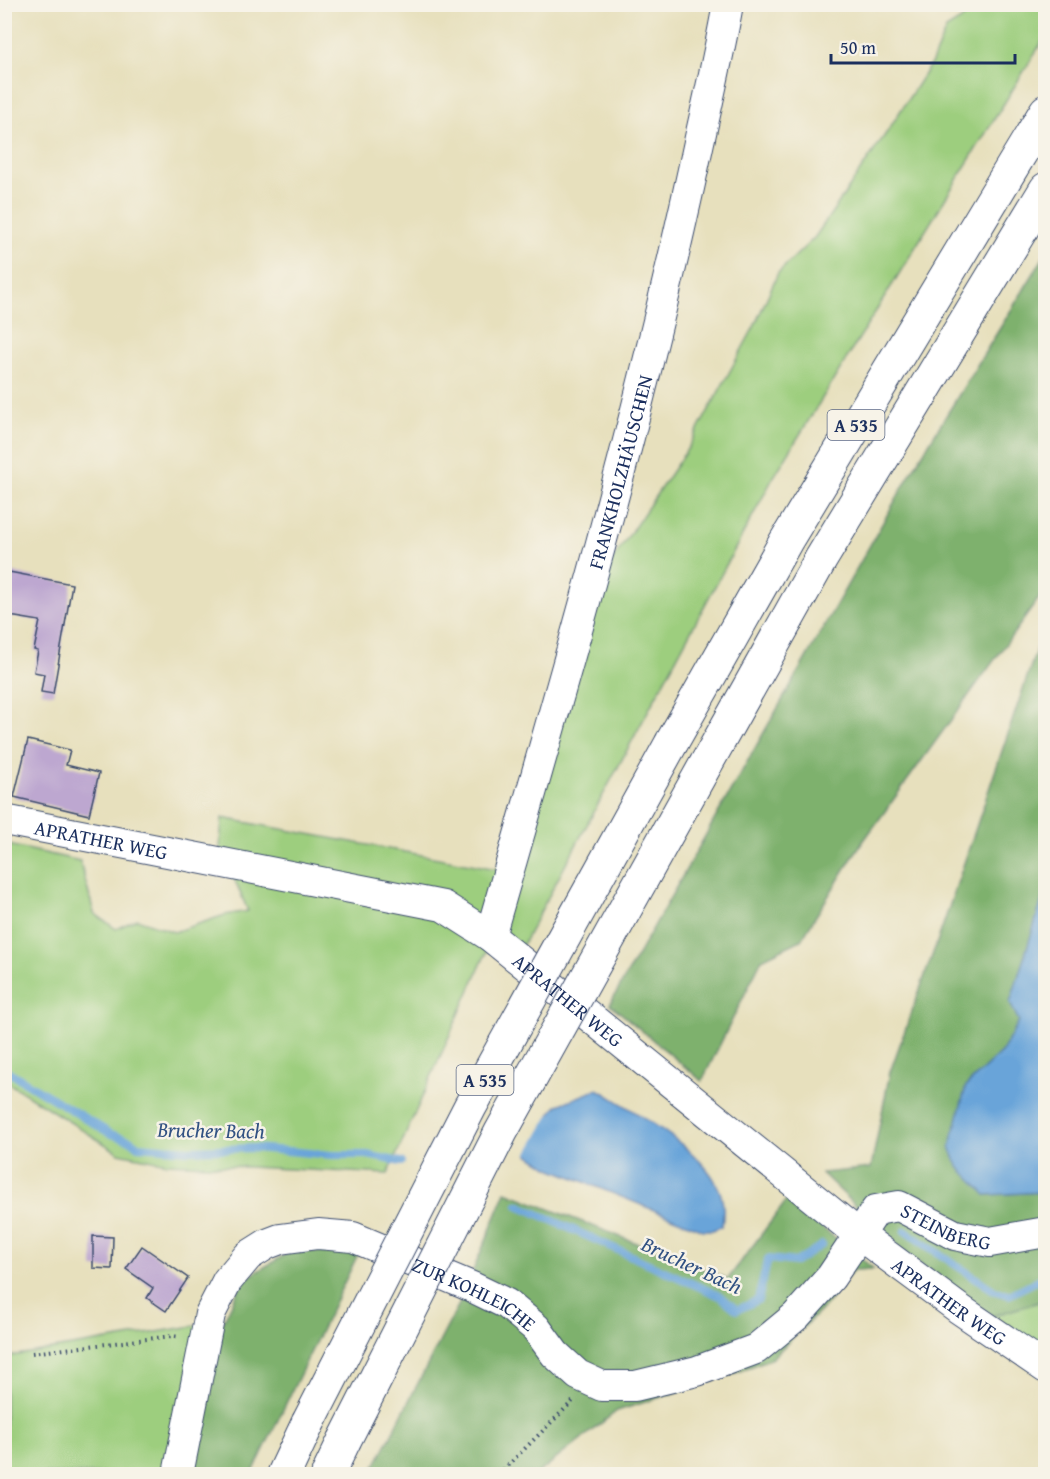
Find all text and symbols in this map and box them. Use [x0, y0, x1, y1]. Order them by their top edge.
scale bar [831, 27, 1016, 65]
text: 50 m [840, 34, 876, 61]
street label: FRANKHOLZHÄUSCHEN [580, 372, 659, 572]
road number: A 535 [828, 410, 884, 440]
street label: APRATHER WEG [32, 812, 170, 866]
street label: APRATHER WEG [507, 946, 630, 1053]
road number: A 535 [456, 1065, 514, 1095]
water label: Brucher Bach [156, 1114, 265, 1146]
street label: STEINBERG [896, 1195, 994, 1256]
water label: Brucher Bach [636, 1228, 748, 1302]
street label: ZUR KOHLEICHE [408, 1249, 543, 1337]
street label: APRATHER WEG [886, 1250, 1013, 1352]

